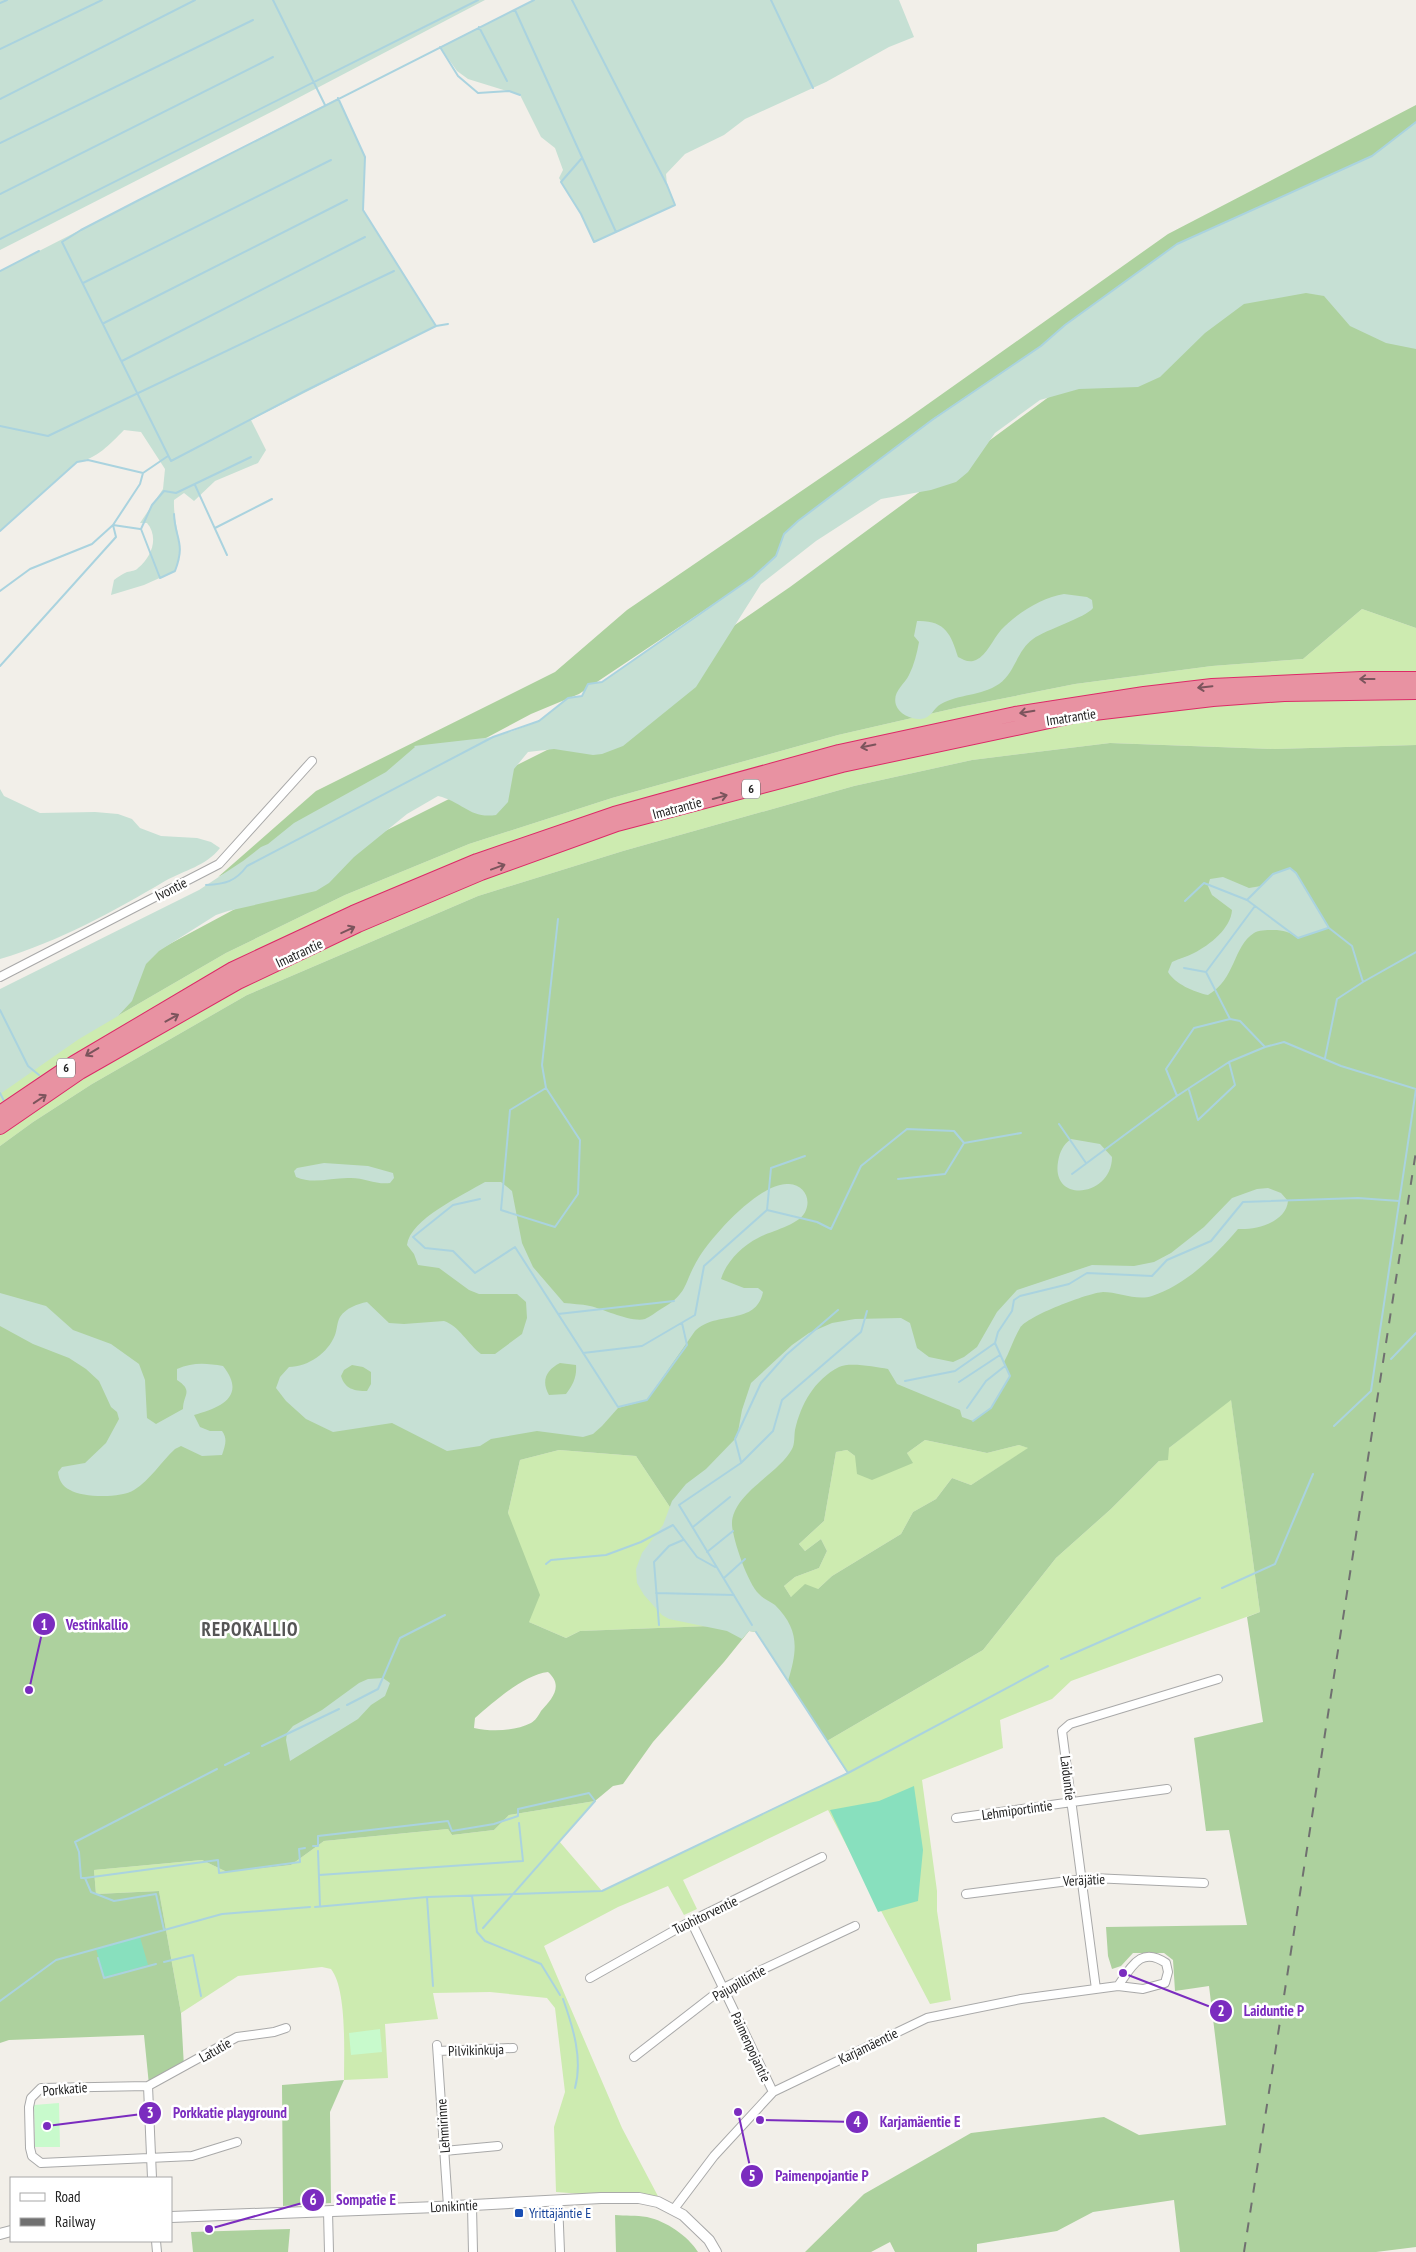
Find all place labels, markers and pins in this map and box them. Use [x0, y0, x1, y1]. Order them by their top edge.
callout: Vestinkallio [31, 1609, 139, 1639]
callout: Laiduntie P [1209, 1996, 1314, 2026]
callout: Porkkatie playground [138, 2098, 297, 2128]
callout: Karjamäentie E [844, 2107, 970, 2137]
callout: Paimenpojantie P [740, 2161, 878, 2191]
callout: Sompatie E [301, 2185, 405, 2215]
place label: Yrittäjäntie E [529, 2204, 591, 2222]
marker: Yrittäjäntie E [513, 2207, 525, 2219]

